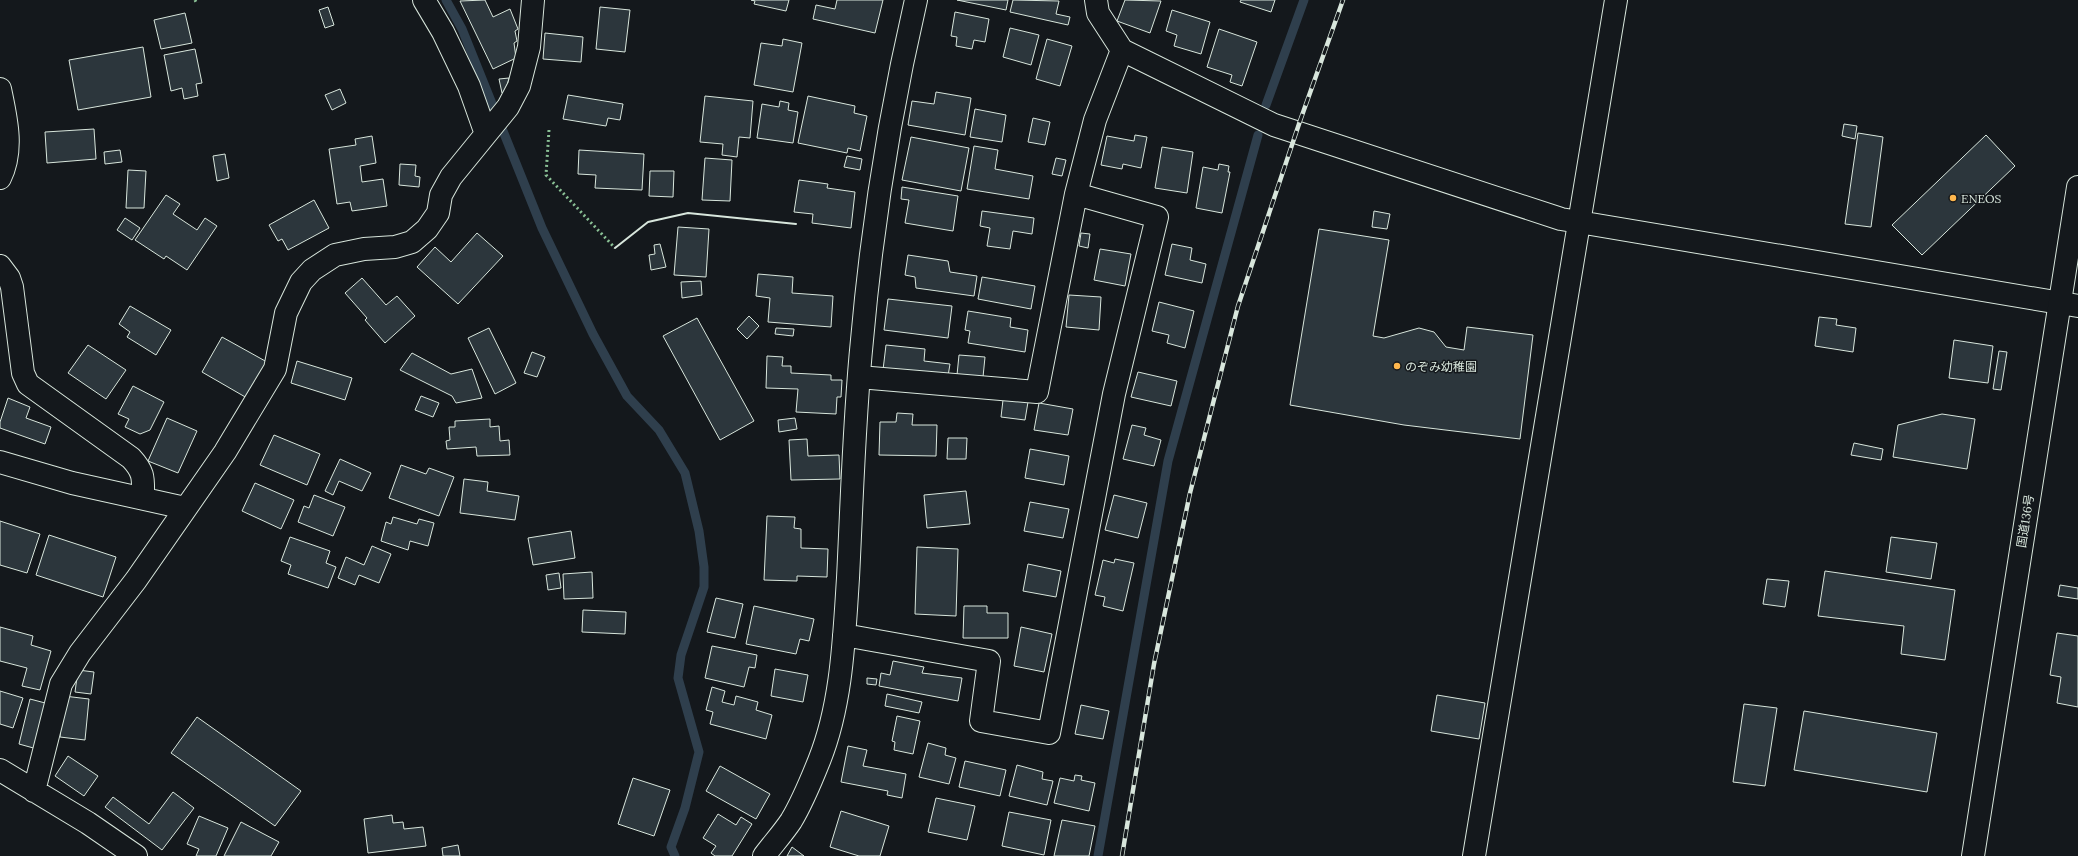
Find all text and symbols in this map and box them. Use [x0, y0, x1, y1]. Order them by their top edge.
place label: ENEOS [1961, 191, 2002, 206]
marker: ENEOS [1948, 193, 1958, 203]
place label: のぞみ幼稚園 [1405, 359, 1477, 374]
marker: のぞみ幼稚園 [1392, 361, 1402, 371]
street label: 国道136号 [2013, 493, 2037, 549]

